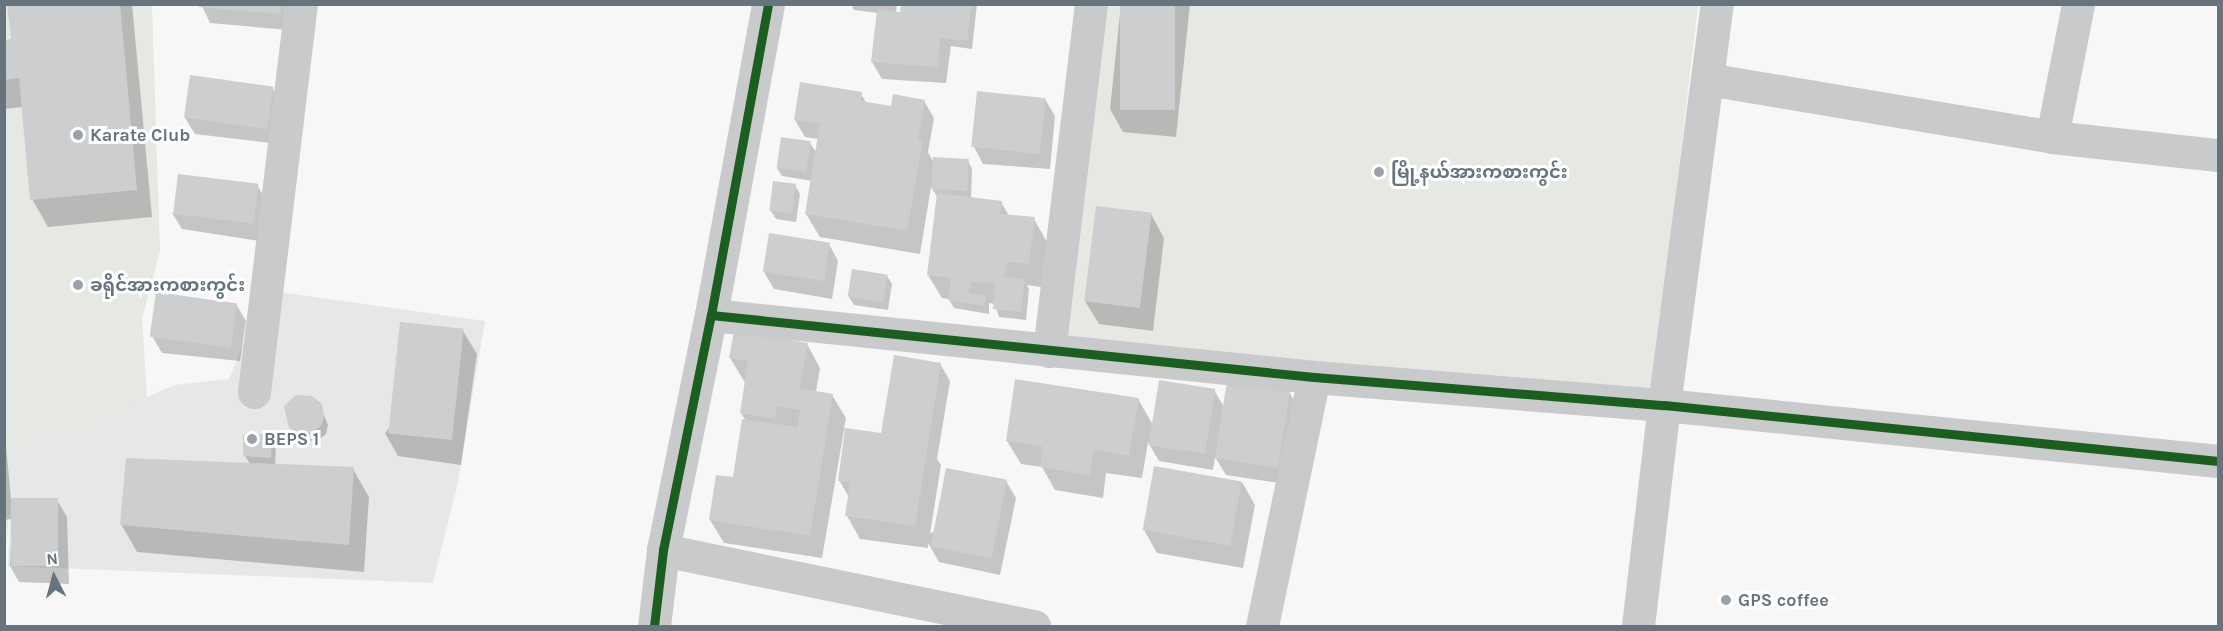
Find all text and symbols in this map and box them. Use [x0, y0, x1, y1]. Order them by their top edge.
place label: Karate Club [90, 124, 190, 146]
marker: Karate Club [71, 128, 85, 142]
place label: မြို့နယ်အားကစားကွင်း [1391, 161, 1568, 183]
marker: မြို့နယ်အားကစားကွင်း [1372, 165, 1386, 179]
place label: ခရိုင်အားကစားကွင်း [90, 274, 245, 296]
marker: ခရိုင်အားကစားကွင်း [71, 278, 85, 292]
place label: BEPS 1 [264, 428, 319, 450]
marker: BEPS 1 [245, 432, 259, 446]
north arrow [24, 547, 84, 607]
text: N [45, 549, 59, 569]
place label: GPS coffee [1738, 589, 1829, 611]
marker: GPS coffee [1719, 593, 1733, 607]

